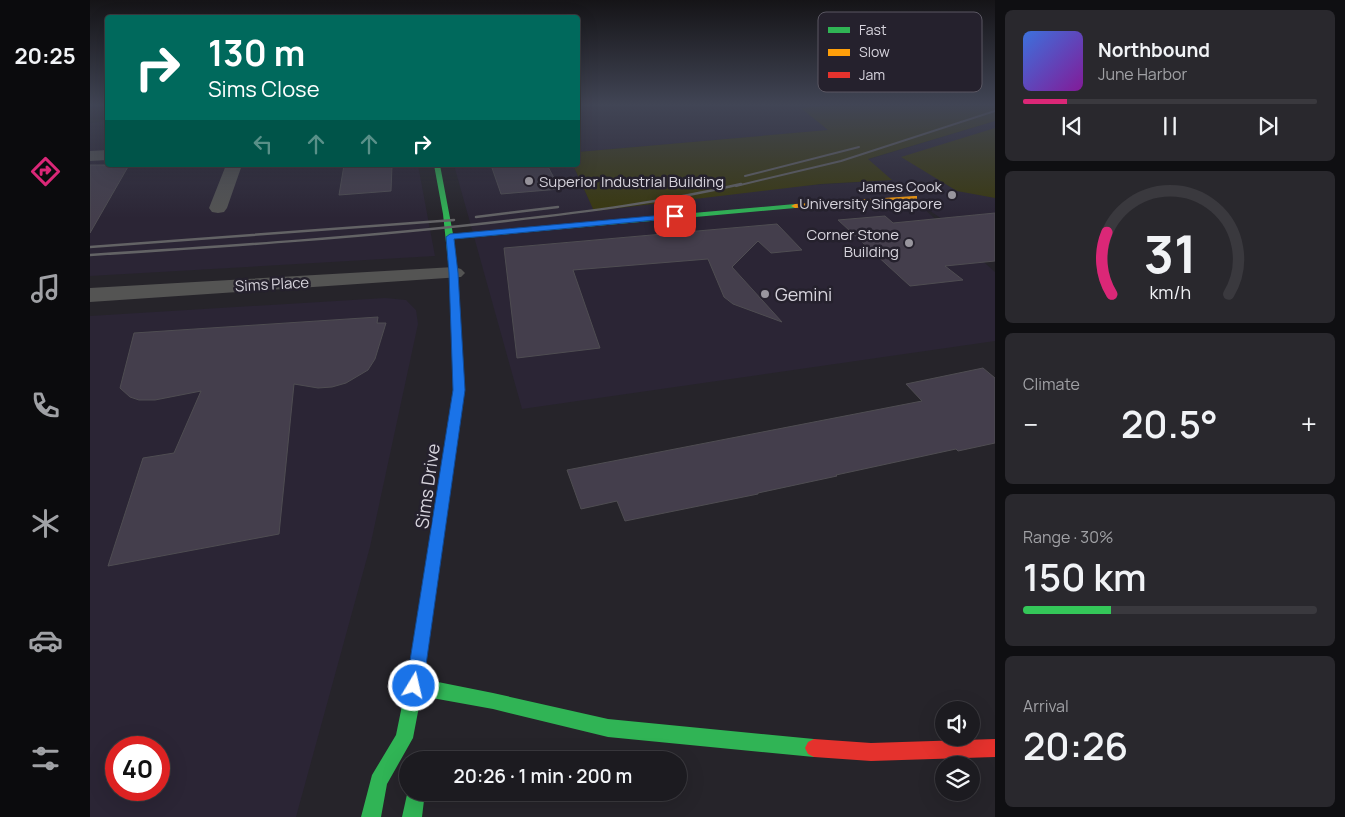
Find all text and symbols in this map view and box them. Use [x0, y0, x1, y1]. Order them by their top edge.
legend [818, 12, 982, 92]
text: Fast [859, 20, 887, 39]
text: 130 m [208, 29, 305, 77]
icon: right [125, 35, 190, 100]
text: Northbound [1098, 37, 1210, 63]
text: 20:25 [14, 41, 76, 71]
text: Slow [859, 42, 890, 61]
text: June Harbor [1098, 63, 1187, 85]
text: Jam [859, 65, 885, 84]
text: Sims Close [208, 74, 320, 104]
icon: previous [1058, 112, 1086, 140]
icon: pause [1156, 112, 1184, 140]
icon: next [1254, 112, 1282, 140]
icon: left [249, 130, 277, 158]
icon: ahead [302, 130, 330, 158]
icon: ahead [355, 130, 383, 158]
icon: right [408, 130, 436, 158]
icon: directions [28, 154, 63, 189]
place label: Superior Industrial Building [539, 171, 724, 192]
marker: Superior Industrial Building [523, 175, 535, 187]
place label: James Cook University Singapore [799, 176, 943, 214]
marker: James Cook University Singapore [946, 189, 958, 201]
pin [654, 195, 696, 237]
icon: arrive [661, 202, 689, 230]
text: 31 [1143, 218, 1197, 289]
place label: Corner Stone Building [806, 224, 899, 262]
marker: Corner Stone Building [903, 237, 915, 249]
icon: music [28, 271, 63, 306]
street label: Sims Place [234, 272, 310, 296]
text: km/h [1149, 280, 1191, 304]
place label: Gemini [775, 282, 832, 306]
marker: Gemini [759, 288, 771, 300]
text: Climate [1023, 373, 1080, 395]
icon: phone [28, 388, 63, 423]
text: 20.5° [1121, 397, 1218, 449]
text: − [1023, 405, 1038, 443]
text: + [1301, 405, 1317, 443]
street label: Sims Drive [409, 442, 445, 530]
icon: climate [28, 506, 63, 541]
text: Range · 30% [1023, 526, 1113, 548]
text: 150 km [1023, 550, 1147, 602]
icon: car [28, 623, 63, 658]
position arrow [387, 659, 439, 711]
text: Arrival [1023, 695, 1069, 717]
map controls [935, 701, 980, 801]
button: sound [935, 701, 980, 746]
text: 20:26 [1023, 719, 1128, 771]
speed limit sign: 40 [105, 736, 170, 801]
icon: filters [28, 741, 63, 776]
button: layers [935, 756, 980, 801]
text: 20:26 · 1 min · 200 m [454, 763, 632, 789]

